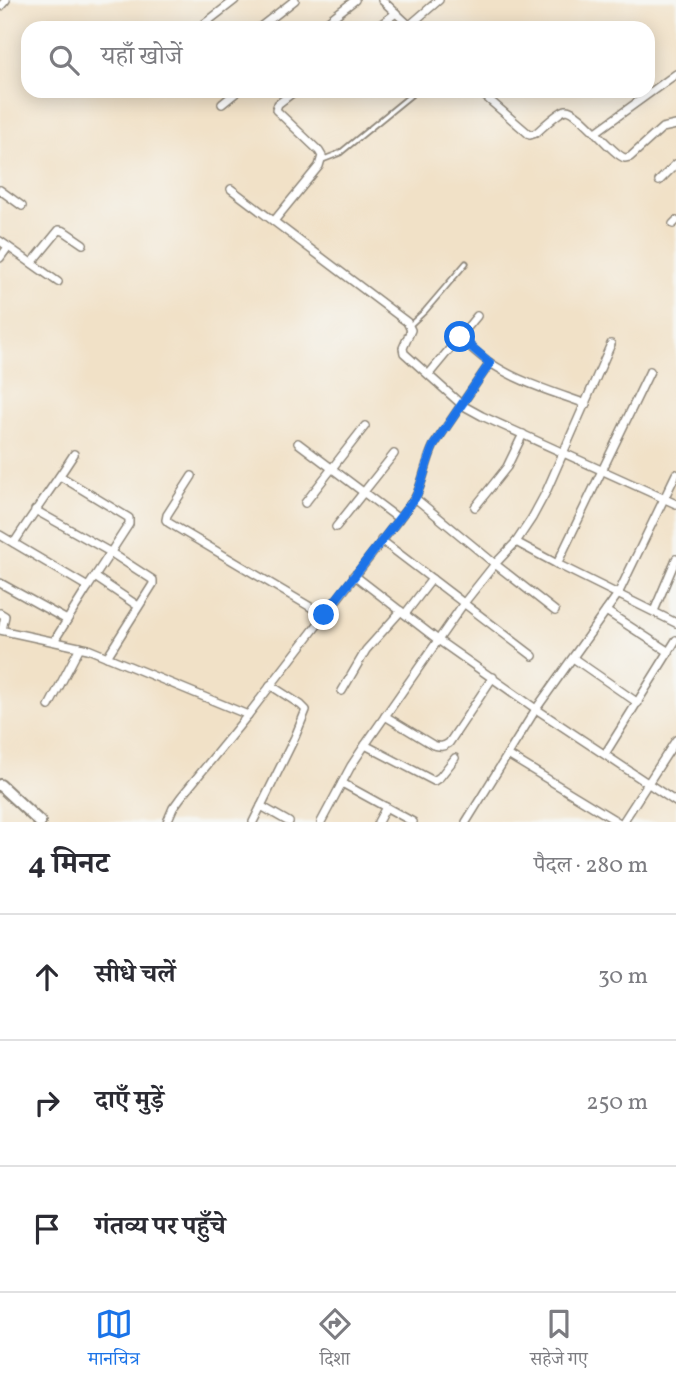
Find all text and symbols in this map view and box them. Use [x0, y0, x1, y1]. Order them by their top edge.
search box [21, 21, 655, 98]
text: यहाँ खोजें [101, 39, 182, 75]
icon: search [45, 41, 83, 79]
route start [444, 321, 475, 352]
route end [308, 599, 339, 630]
text: 4 मिनट [28, 844, 109, 886]
text: पैदल · 280 m [534, 850, 648, 882]
text: सीधे चलें [95, 957, 176, 993]
icon: ahead [28, 958, 66, 996]
text: 30 m [598, 961, 648, 993]
text: दाएँ मुड़ें [95, 1083, 164, 1119]
icon: right [28, 1084, 66, 1122]
text: 250 m [586, 1087, 648, 1119]
text: गंतव्य पर पहुँचे [95, 1209, 226, 1245]
icon: arrive [28, 1210, 66, 1248]
tab: मानचित्र [88, 1305, 140, 1377]
tab: दिशा [316, 1305, 354, 1377]
tab: सहेजे गए [530, 1305, 588, 1377]

